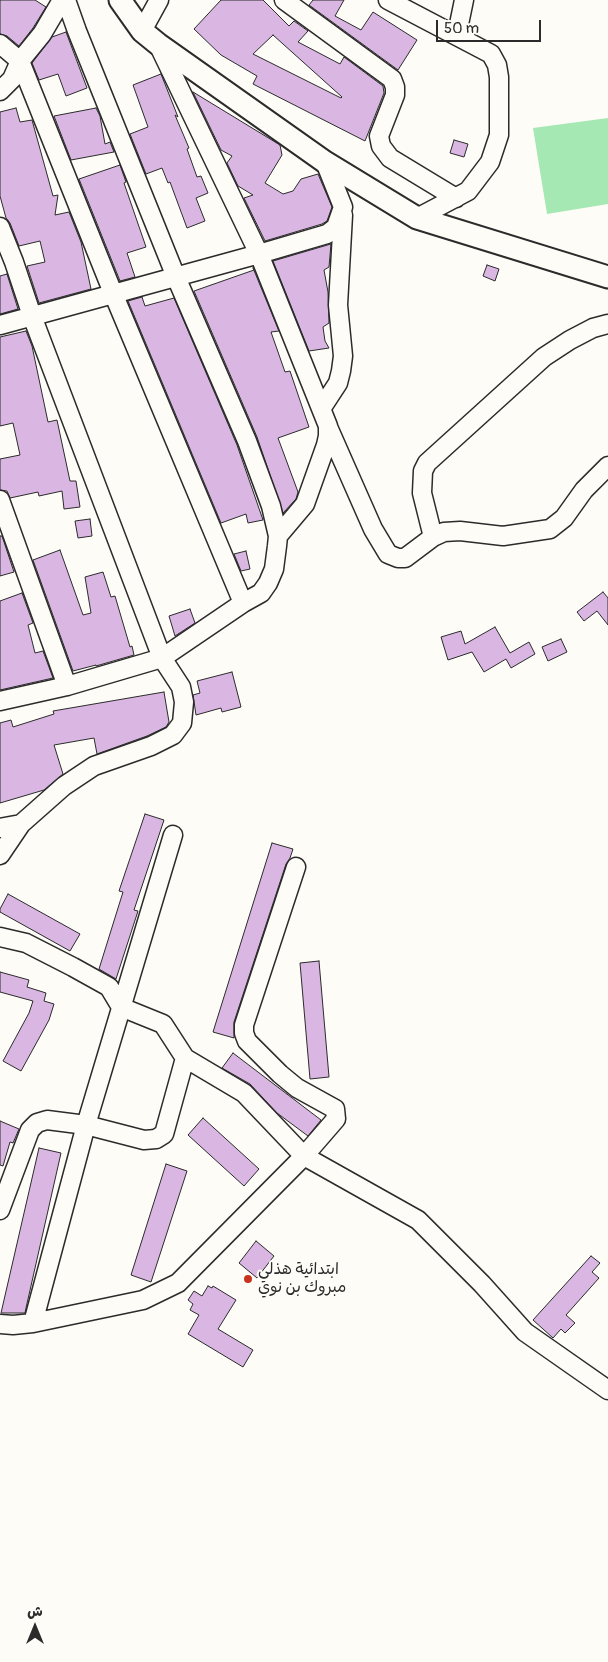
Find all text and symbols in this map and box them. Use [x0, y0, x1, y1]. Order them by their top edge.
scale bar [438, 10, 543, 42]
text: 50 m [444, 19, 479, 38]
place label: ابتدائية هذلي مبروك بن نوي [258, 1260, 346, 1298]
marker: ابتدائية هذلي مبروك بن نوي [242, 1273, 254, 1285]
north arrow [10, 1602, 60, 1652]
text: ش [27, 1603, 43, 1620]

